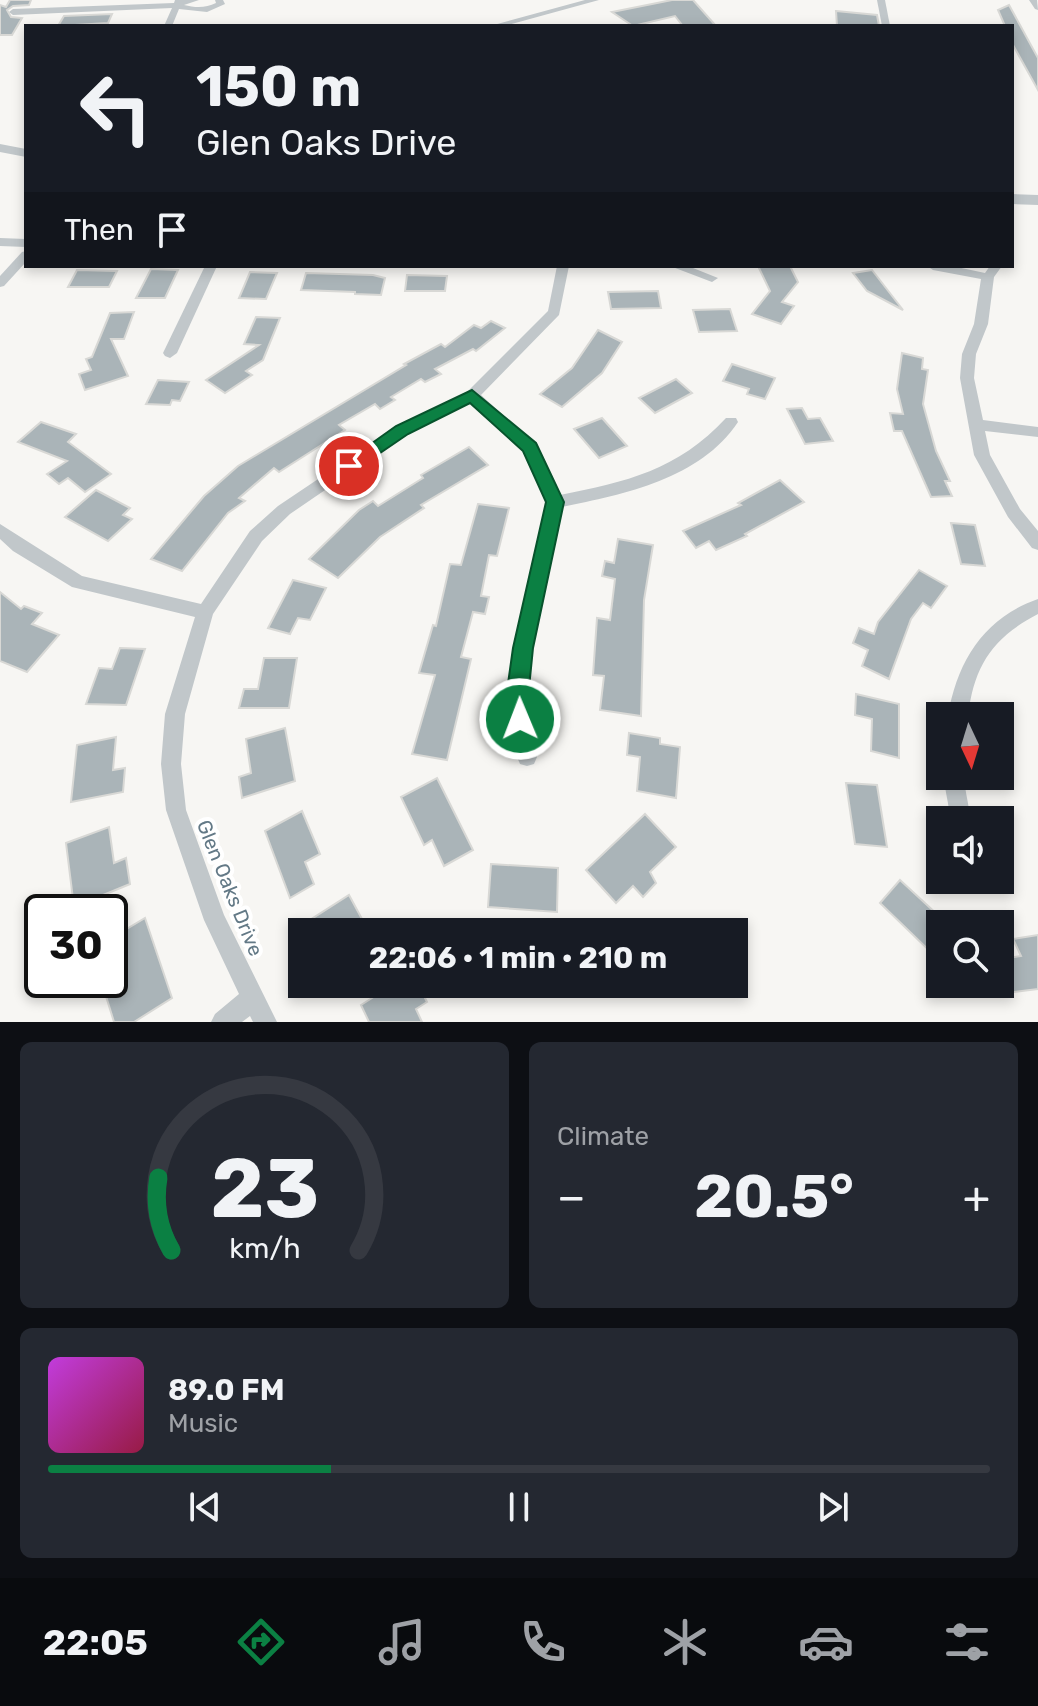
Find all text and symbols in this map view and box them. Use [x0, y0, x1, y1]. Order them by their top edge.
text: 150 m [196, 54, 361, 120]
icon: left [64, 56, 168, 160]
text: Glen Oaks Drive [196, 121, 456, 164]
icon: arrive [150, 208, 194, 252]
text: Then [64, 212, 134, 248]
pin [315, 432, 383, 500]
icon: arrive [327, 444, 371, 488]
position arrow [478, 677, 562, 761]
north arrow [926, 702, 1014, 790]
map controls [926, 702, 1014, 998]
button: sound [926, 806, 1014, 894]
street label: Glen Oaks Drive [192, 816, 268, 960]
speed limit sign: 30 [24, 894, 128, 998]
button: search [926, 910, 1014, 998]
text: 22:06 · 1 min · 210 m [369, 940, 667, 976]
text: Climate [557, 1121, 649, 1152]
text: 23 [210, 1139, 319, 1238]
text: 20.5° [694, 1161, 854, 1232]
text: − [557, 1171, 586, 1223]
text: + [963, 1171, 990, 1223]
text: km/h [229, 1231, 300, 1265]
text: 89.0 FM [168, 1372, 284, 1408]
text: Music [168, 1408, 238, 1439]
icon: previous [183, 1485, 227, 1529]
icon: pause [497, 1485, 541, 1529]
icon: next [811, 1485, 855, 1529]
icon: directions [233, 1614, 289, 1670]
icon: music [374, 1614, 430, 1670]
icon: phone [515, 1614, 571, 1670]
icon: climate [657, 1614, 713, 1670]
icon: car [798, 1614, 854, 1670]
icon: filters [939, 1614, 995, 1670]
text: 22:05 [43, 1621, 148, 1664]

